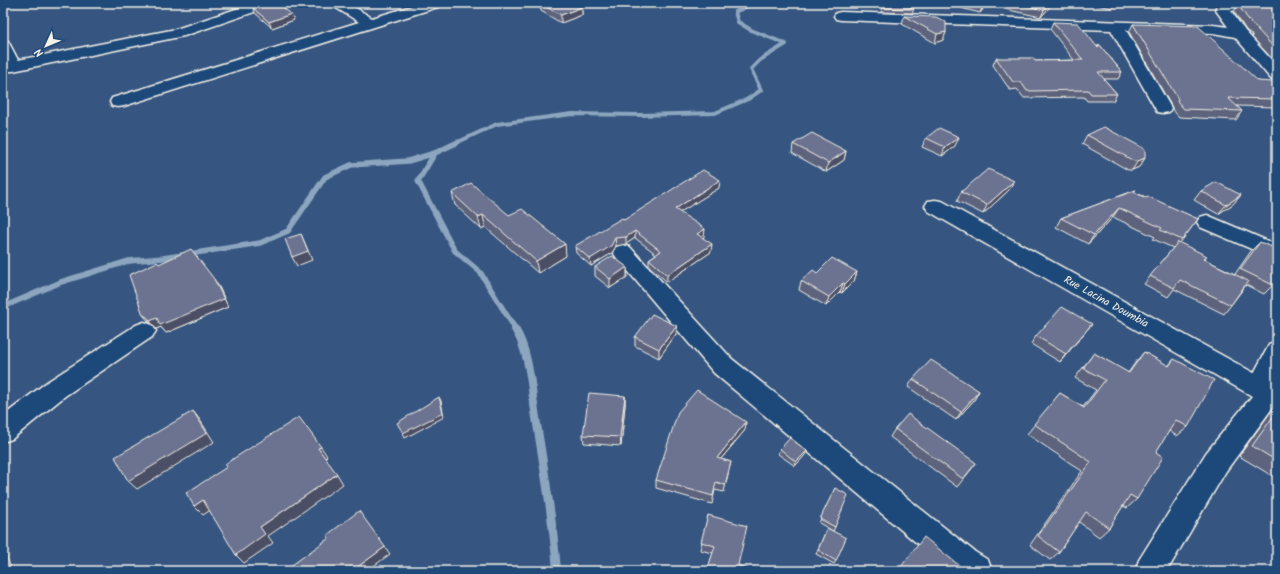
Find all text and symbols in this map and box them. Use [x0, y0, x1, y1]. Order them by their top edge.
north arrow [26, 26, 66, 66]
text: N [31, 43, 48, 61]
street label: Rue Lacina Doumbia [1060, 271, 1152, 333]

